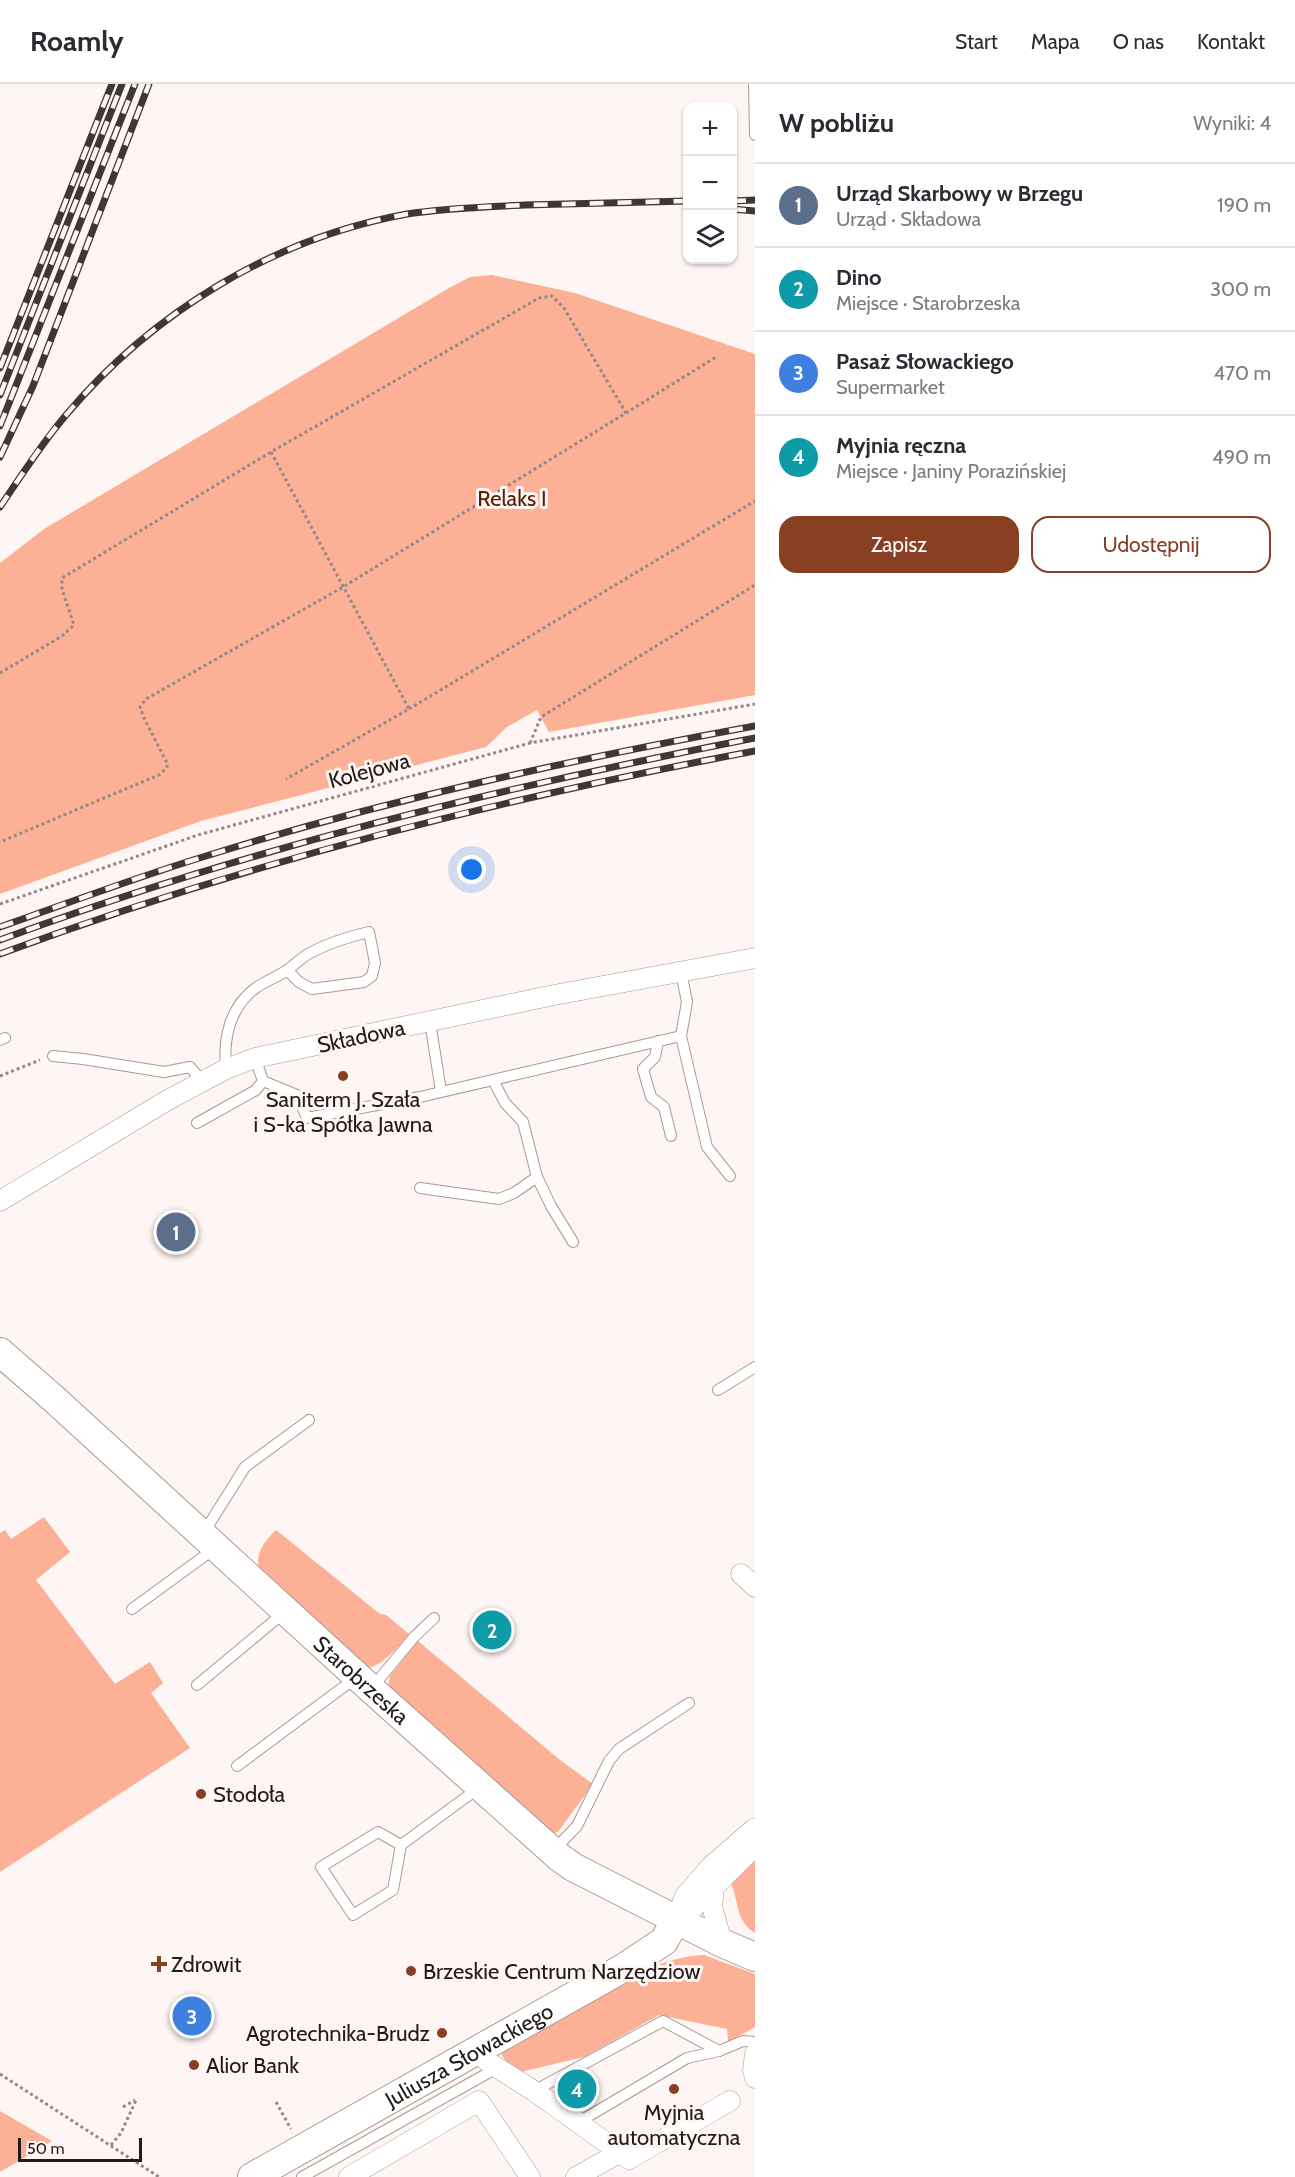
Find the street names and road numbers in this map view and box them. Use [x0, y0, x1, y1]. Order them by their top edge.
street label: Kolejowa [325, 747, 413, 794]
street label: Składowa [315, 1014, 408, 1059]
street label: Starobrzeska [308, 1630, 415, 1731]
street label: Juliusza Słowackiego [380, 1997, 558, 2114]

